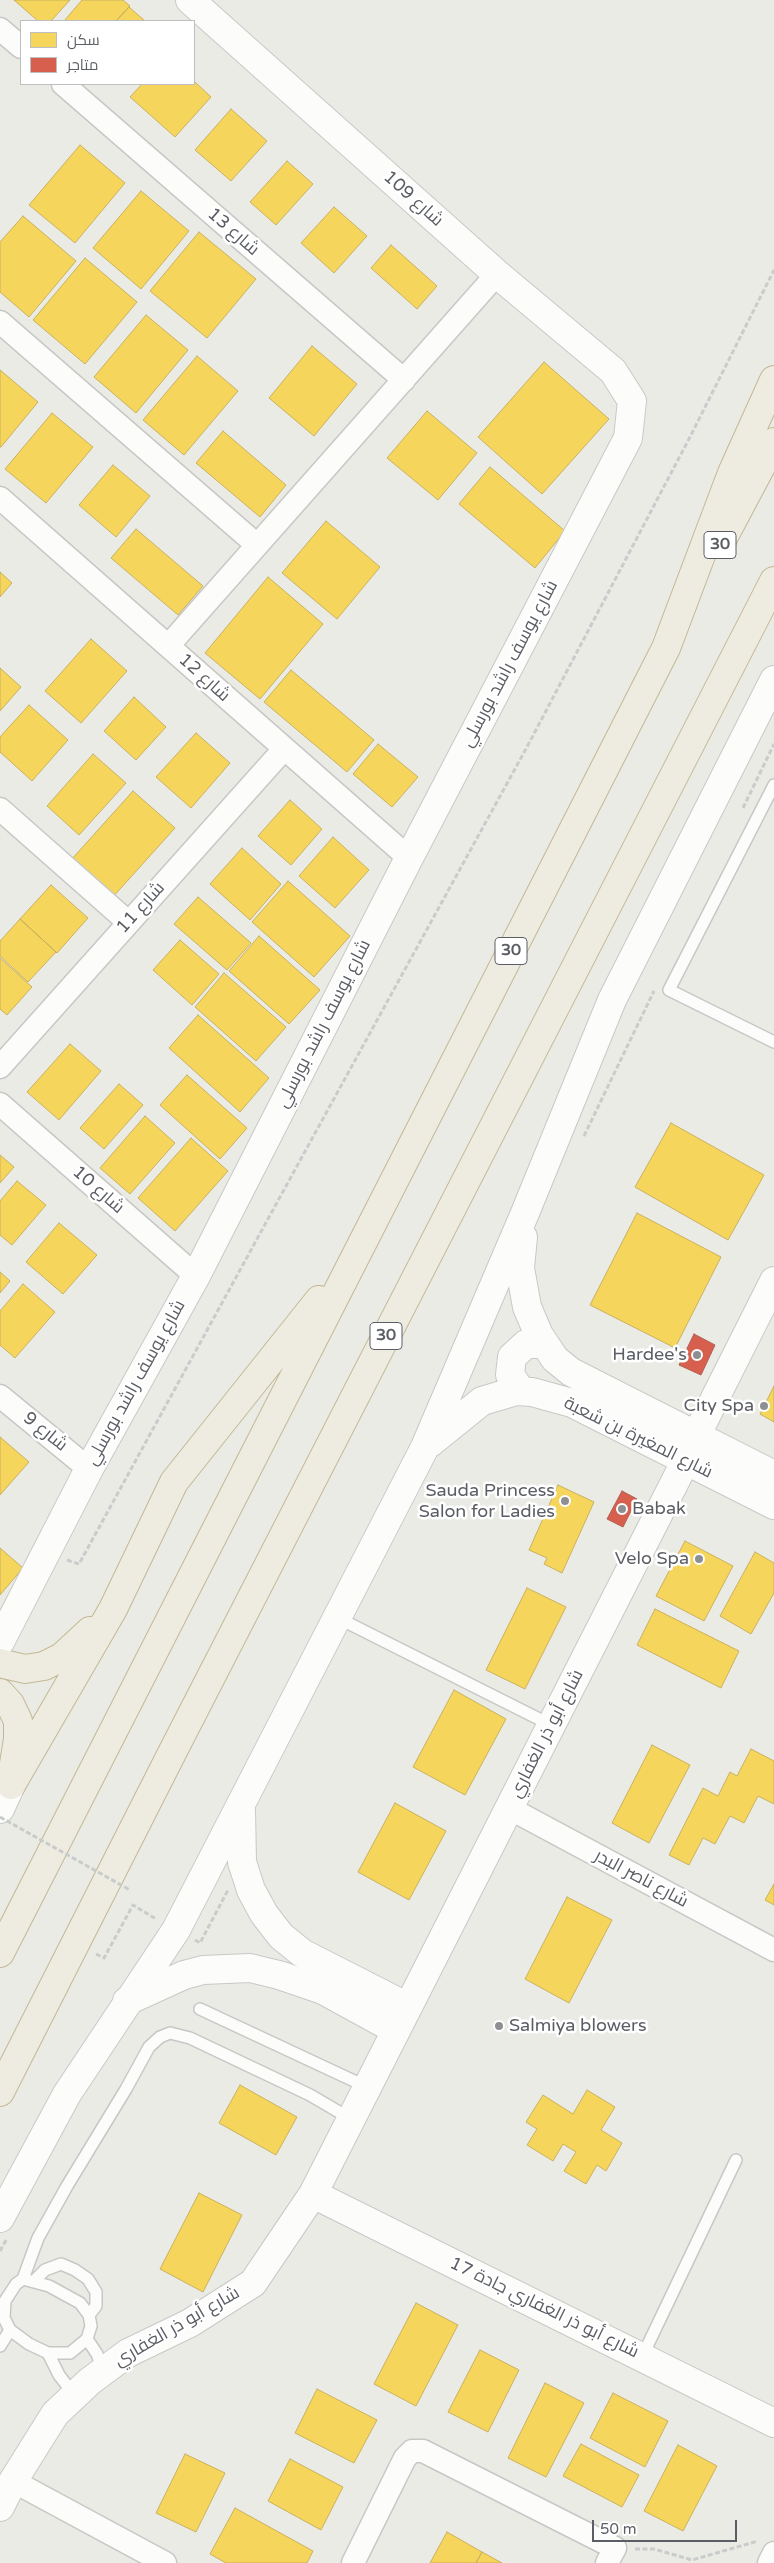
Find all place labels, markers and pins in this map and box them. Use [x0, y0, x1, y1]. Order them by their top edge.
place label: Hardee's [612, 1344, 687, 1366]
marker: Hardee's [691, 1349, 703, 1361]
place label: City Spa [683, 1395, 754, 1417]
marker: City Spa [758, 1400, 770, 1412]
place label: Sauda Princess Salon for Ladies [419, 1480, 555, 1522]
marker: Sauda Princess Salon for Ladies [559, 1495, 571, 1507]
place label: Babak [632, 1498, 686, 1520]
marker: Babak [616, 1503, 628, 1515]
place label: Velo Spa [615, 1548, 689, 1570]
marker: Velo Spa [693, 1553, 705, 1565]
place label: Salmiya blowers [509, 2015, 647, 2037]
marker: Salmiya blowers [493, 2020, 505, 2032]

